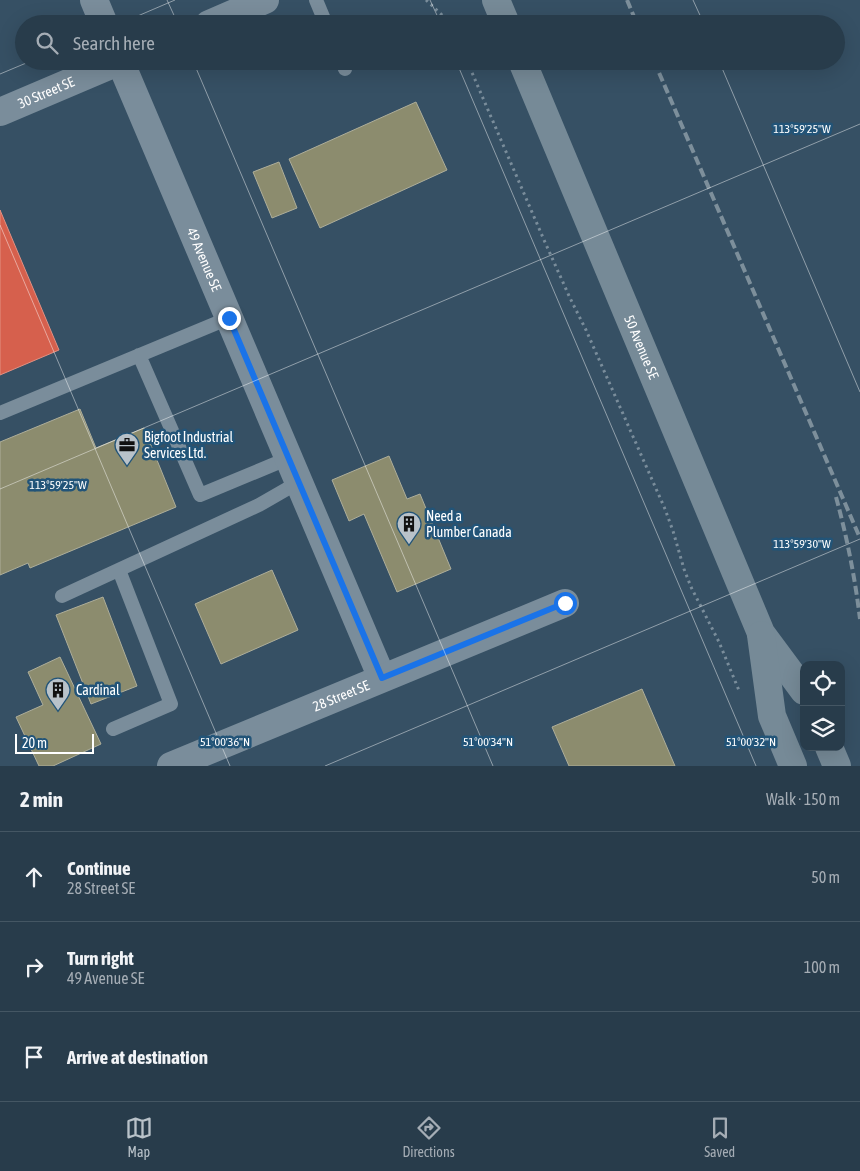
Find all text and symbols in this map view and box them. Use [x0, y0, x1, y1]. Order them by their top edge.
search box [15, 15, 845, 70]
icon: search [33, 29, 61, 57]
text: Search here [73, 32, 155, 54]
street label: 30 Street SE [15, 73, 77, 111]
text: 113°59'25"W [773, 122, 831, 136]
street label: 49 Avenue SE [184, 225, 225, 294]
route end [218, 307, 241, 330]
street label: 50 Avenue SE [621, 313, 662, 381]
place label: Bigfoot Industrial Services Ltd. [144, 429, 233, 461]
office icon: Bigfoot Industrial Services Ltd. [114, 432, 140, 466]
text: 113°59'25"W [29, 478, 87, 492]
place label: Need a Plumber Canada [426, 508, 512, 540]
building icon: Need a Plumber Canada [396, 511, 422, 545]
text: 113°59'30"W [773, 537, 831, 551]
route start [554, 592, 577, 615]
map controls [800, 661, 845, 751]
button: locate [800, 661, 845, 706]
building icon: Cardinal [45, 677, 71, 711]
street label: 28 Street SE [310, 677, 372, 714]
place label: Cardinal [76, 682, 120, 698]
button: layers [800, 706, 845, 751]
scale bar [15, 731, 94, 754]
text: 20 m [22, 735, 47, 751]
text: 51°00'36"N [200, 735, 250, 749]
text: 51°00'34"N [463, 735, 513, 749]
text: 51°00'32"N [726, 735, 776, 749]
text: 2 min [20, 787, 63, 811]
text: Walk · 150 m [766, 790, 840, 808]
text: Continue [67, 857, 131, 879]
icon: ahead [20, 863, 48, 891]
text: 50 m [811, 868, 840, 886]
text: 28 Street SE [67, 879, 135, 897]
text: Turn right [67, 947, 134, 969]
icon: right [20, 953, 48, 981]
text: 100 m [804, 958, 840, 976]
text: 49 Avenue SE [67, 969, 144, 987]
icon: arrive [20, 1043, 48, 1071]
text: Arrive at destination [67, 1046, 208, 1068]
tab: Map [125, 1114, 153, 1160]
tab: Directions [402, 1114, 455, 1160]
tab: Saved [704, 1114, 735, 1160]

